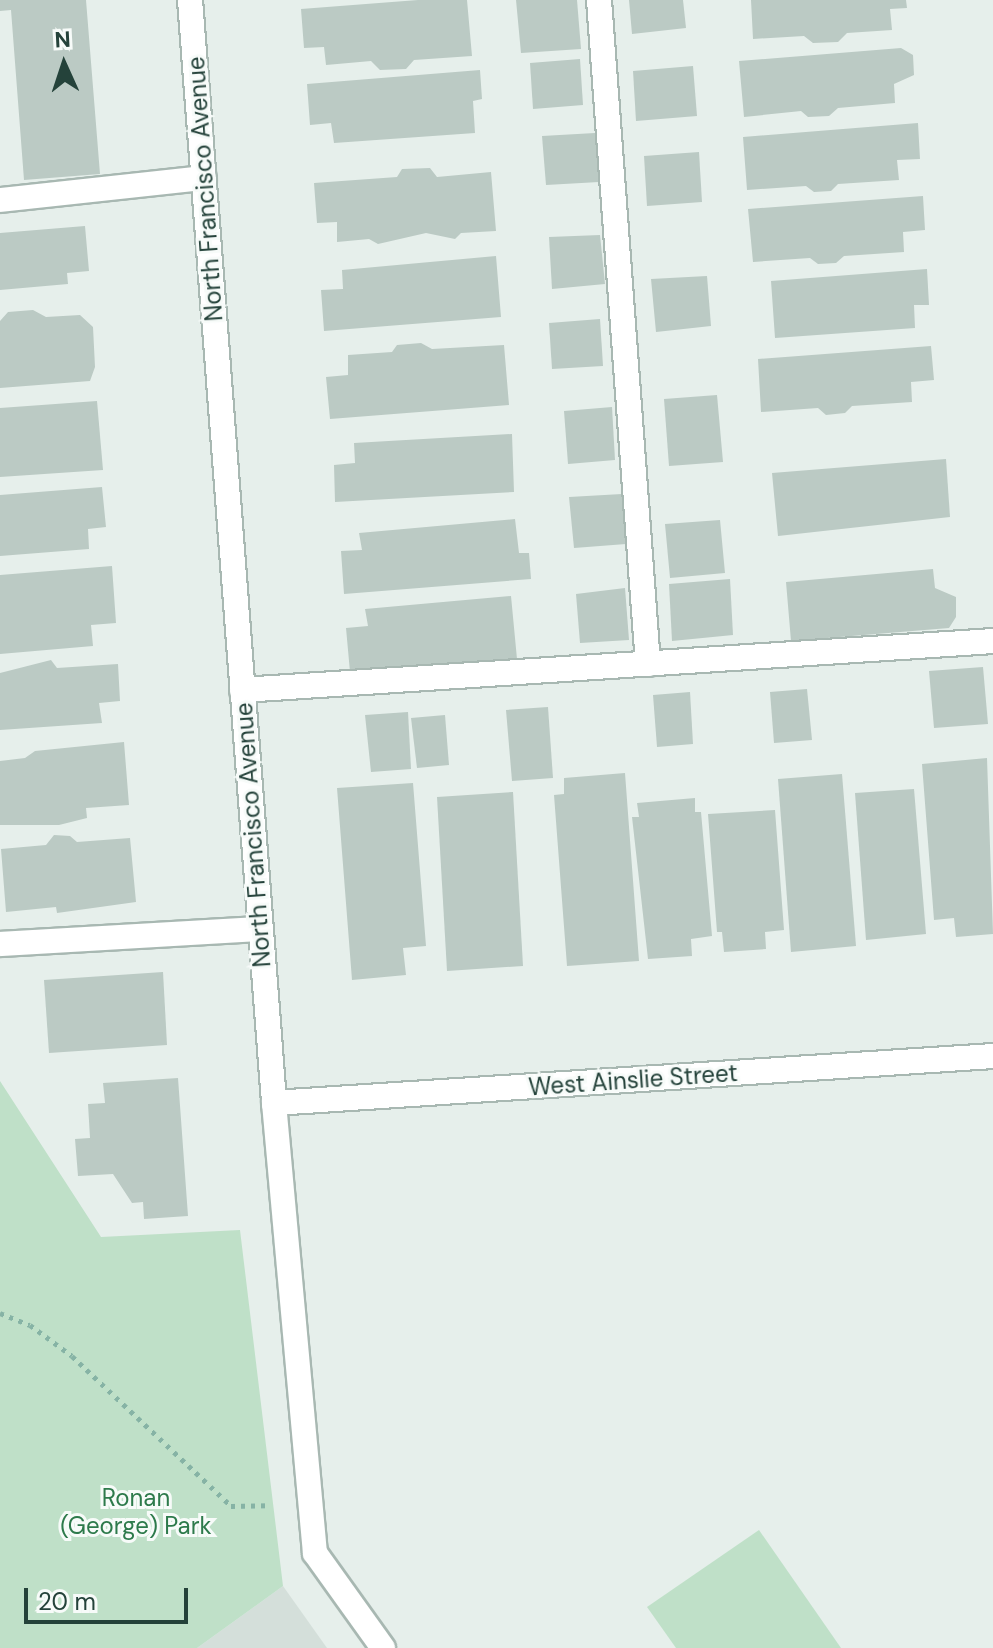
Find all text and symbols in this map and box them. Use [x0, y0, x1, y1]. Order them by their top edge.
north arrow [24, 24, 104, 104]
text: N [54, 25, 71, 54]
street label: North Francisco Avenue [181, 56, 229, 322]
street label: North Francisco Avenue [229, 702, 277, 968]
street label: West Ainslie Street [527, 1058, 739, 1102]
park label: Ronan (George) Park [60, 1484, 212, 1540]
scale bar [28, 1572, 192, 1622]
text: 20 m [38, 1586, 96, 1617]

